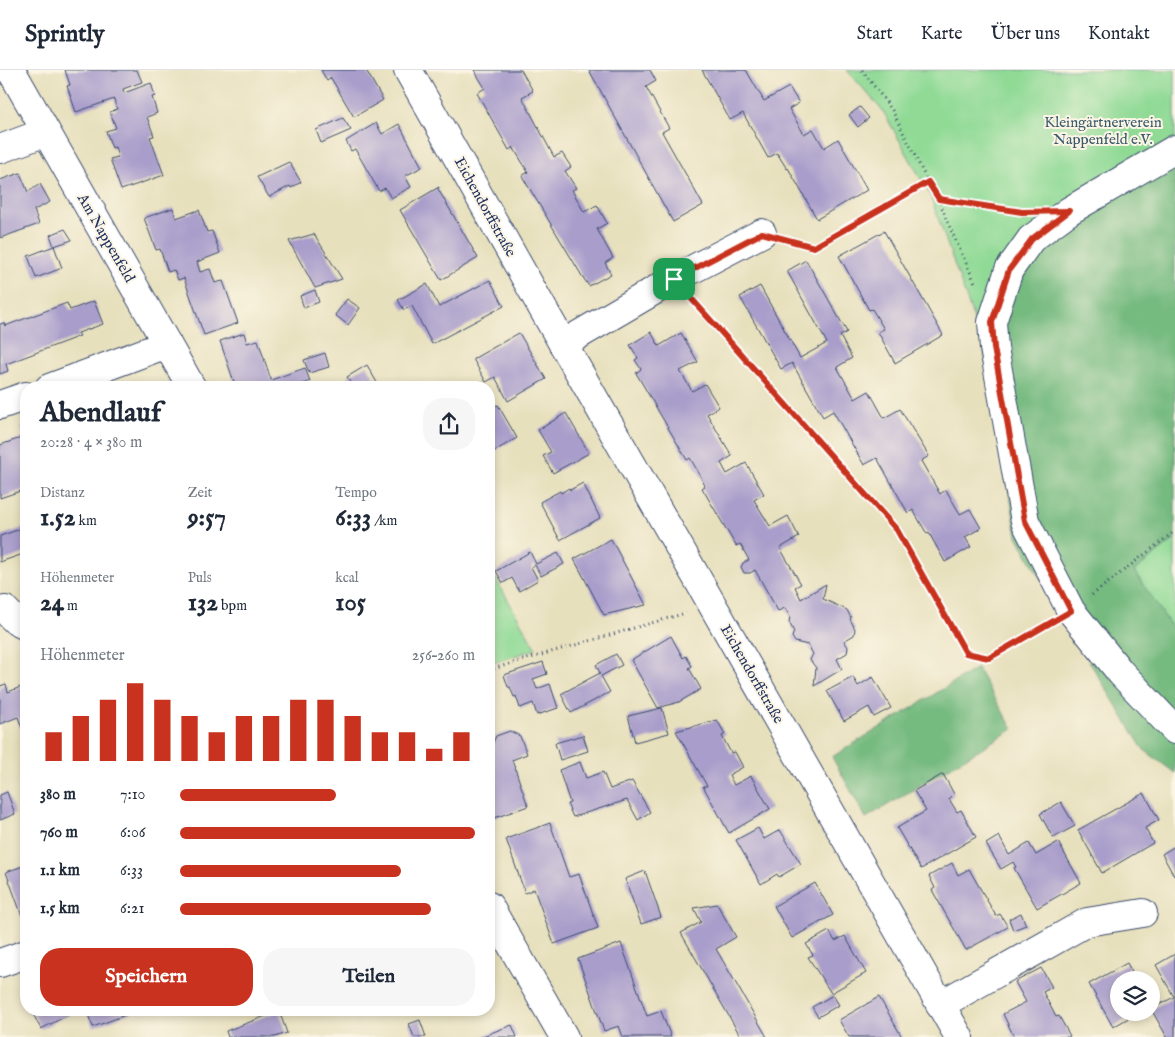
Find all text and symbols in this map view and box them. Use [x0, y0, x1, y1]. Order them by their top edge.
text: Sprintly [25, 19, 105, 50]
text: Start [857, 23, 893, 46]
text: Karte [921, 23, 963, 46]
text: Über uns [991, 23, 1060, 46]
text: Kontakt [1088, 23, 1150, 46]
park label: Kleingärtnerverein Nappenfeld e.V. [1044, 113, 1162, 149]
street label: Eichendorffstraße [450, 154, 520, 260]
street label: Am Nappenfeld [72, 189, 140, 287]
pin [653, 258, 695, 300]
icon: arrive [660, 265, 688, 293]
text: Abendlauf [40, 396, 161, 431]
button: share [423, 398, 475, 450]
text: 20:28 · 4 × 380 m [40, 433, 142, 453]
text: Distanz [40, 484, 85, 502]
text: Zeit [188, 484, 212, 502]
text: Tempo [335, 484, 377, 502]
text: 1.52 [40, 502, 75, 534]
text: 9:57 [188, 502, 226, 534]
text: 6:33 [335, 502, 371, 534]
text: km [75, 512, 97, 530]
text: /km [371, 512, 397, 530]
text: Höhenmeter [40, 569, 114, 587]
text: Puls [188, 569, 212, 587]
text: kcal [335, 569, 359, 587]
text: 24 [40, 587, 64, 619]
text: 132 [188, 587, 218, 619]
text: 105 [335, 587, 366, 619]
text: m [64, 597, 78, 615]
text: bpm [218, 597, 247, 615]
street label: Eichendorffstraße [716, 621, 788, 727]
text: Höhenmeter [40, 646, 125, 666]
text: 256–260 m [412, 646, 475, 666]
text: 380 m [40, 785, 76, 805]
text: 7:10 [120, 785, 145, 805]
text: 760 m [40, 823, 78, 843]
text: 6:06 [120, 823, 146, 843]
text: 1.1 km [40, 861, 80, 881]
text: 6:33 [120, 861, 143, 881]
text: 1.5 km [40, 899, 80, 919]
text: 6:21 [120, 899, 144, 919]
button: Speichern [40, 948, 253, 1006]
button: Teilen [263, 948, 475, 1006]
map controls [1110, 971, 1160, 1021]
button: layers [1110, 971, 1160, 1021]

